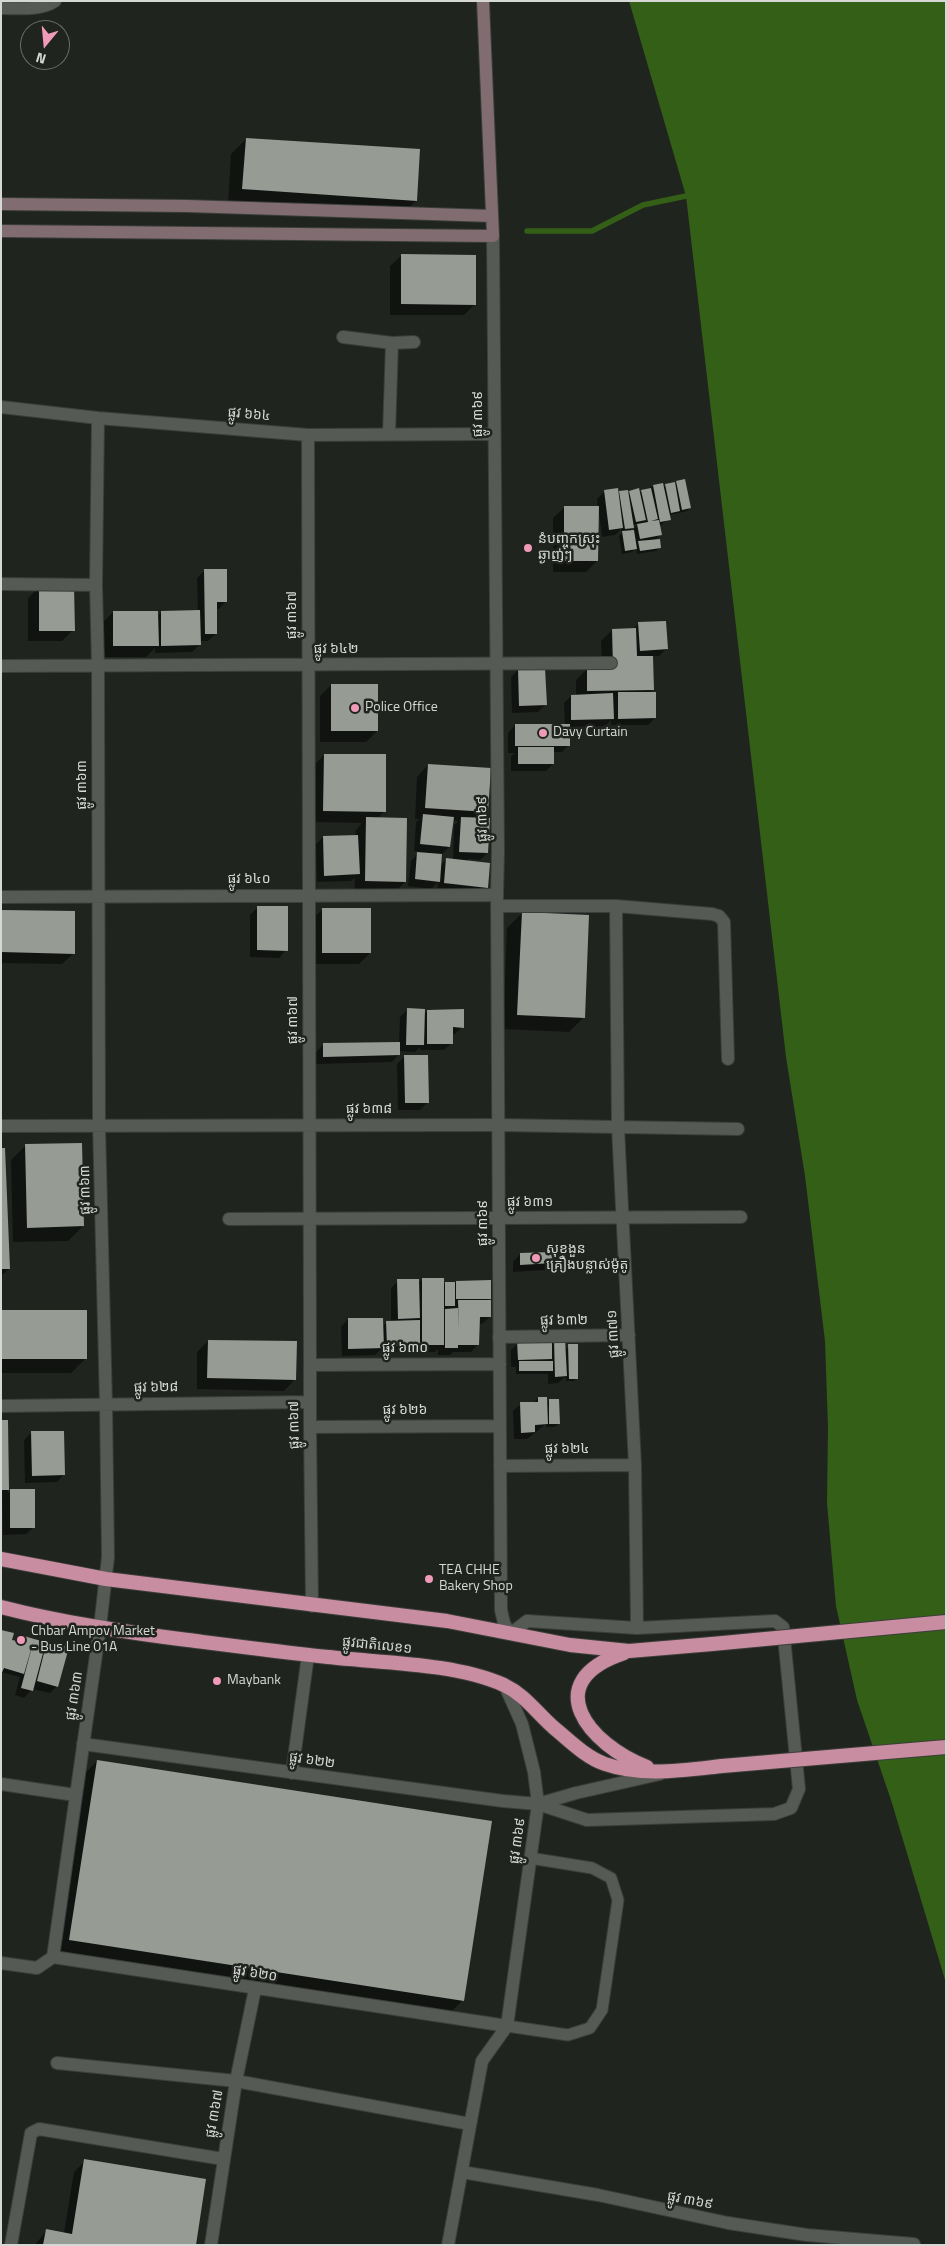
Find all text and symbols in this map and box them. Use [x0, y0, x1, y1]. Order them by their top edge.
north arrow [20, 20, 70, 70]
text: N [33, 47, 48, 70]
street label: ផ្លូវ ៣៦៩ [471, 391, 487, 437]
street label: ផ្លូវ ៦៦៤ [227, 405, 271, 425]
place label: នំបញ្ចុកស្រុះ ឆ្ងាញ់ៗ [538, 532, 600, 564]
marker: នំបញ្ចុកស្រុះ ឆ្ងាញ់ៗ [522, 542, 534, 554]
street label: ផ្លូវ ៣៦៧ [285, 591, 301, 639]
street label: ផ្លូវ ៦៤២ [314, 642, 358, 658]
place label: Police Office [365, 700, 438, 716]
marker: Police Office [349, 702, 361, 714]
place label: Davy Curtain [553, 725, 628, 741]
marker: Davy Curtain [537, 727, 549, 739]
street label: ផ្លូវ ៣៦៣ [75, 760, 91, 810]
street label: ផ្លូវ ៣៦៩ [474, 796, 492, 842]
street label: ផ្លូវ ៦៤០ [227, 872, 271, 888]
street label: ផ្លូវ ៣៦៧ [286, 996, 302, 1044]
street label: ផ្លូវ ៦៣៨ [346, 1102, 392, 1118]
street label: ផ្លូវ ៣៦៣ [77, 1165, 95, 1215]
street label: ផ្លូវ ៦៣១ [507, 1195, 553, 1211]
street label: ផ្លូវ ៣៦៩ [476, 1200, 492, 1246]
place label: សុខងួន គ្រឿងបន្លាស់ម៉ូតូ [546, 1242, 628, 1274]
marker: សុខងួន គ្រឿងបន្លាស់ម៉ូតូ [530, 1252, 542, 1264]
street label: ផ្លូវ ៣៧១ [604, 1309, 624, 1359]
street label: ផ្លូវ ៦៣២ [540, 1312, 588, 1330]
street label: ផ្លូវ ៦៣០ [382, 1341, 428, 1357]
street label: ផ្លូវ ៦២៨ [133, 1379, 179, 1397]
street label: ផ្លូវ ៣៦៧ [286, 1401, 304, 1449]
street label: ផ្លូវ ៦២៦ [383, 1403, 427, 1419]
street label: ផ្លូវ ៦២៤ [545, 1442, 589, 1458]
place label: TEA CHHE Bakery Shop [439, 1563, 513, 1595]
marker: TEA CHHE Bakery Shop [423, 1573, 435, 1585]
place label: Chbar Ampov Market - Bus Line 01A [31, 1624, 155, 1656]
marker: Chbar Ampov Market - Bus Line 01A [15, 1634, 27, 1646]
street label: ផ្លូវជាតិលេខ១ [341, 1634, 413, 1658]
street label: ផ្លូវ ៣៦៣ [63, 1670, 87, 1722]
place label: Maybank [227, 1673, 281, 1689]
marker: Maybank [211, 1675, 223, 1687]
street label: ផ្លូវ ៦២២ [288, 1749, 336, 1773]
street label: ផ្លូវ ៣៦៩ [506, 1817, 530, 1865]
street label: ផ្លូវ ៦២០ [232, 1962, 278, 1986]
street label: ផ្លូវ ៣៦៧ [203, 2089, 227, 2139]
street label: ផ្លូវ ៣៦៩ [666, 2188, 714, 2214]

